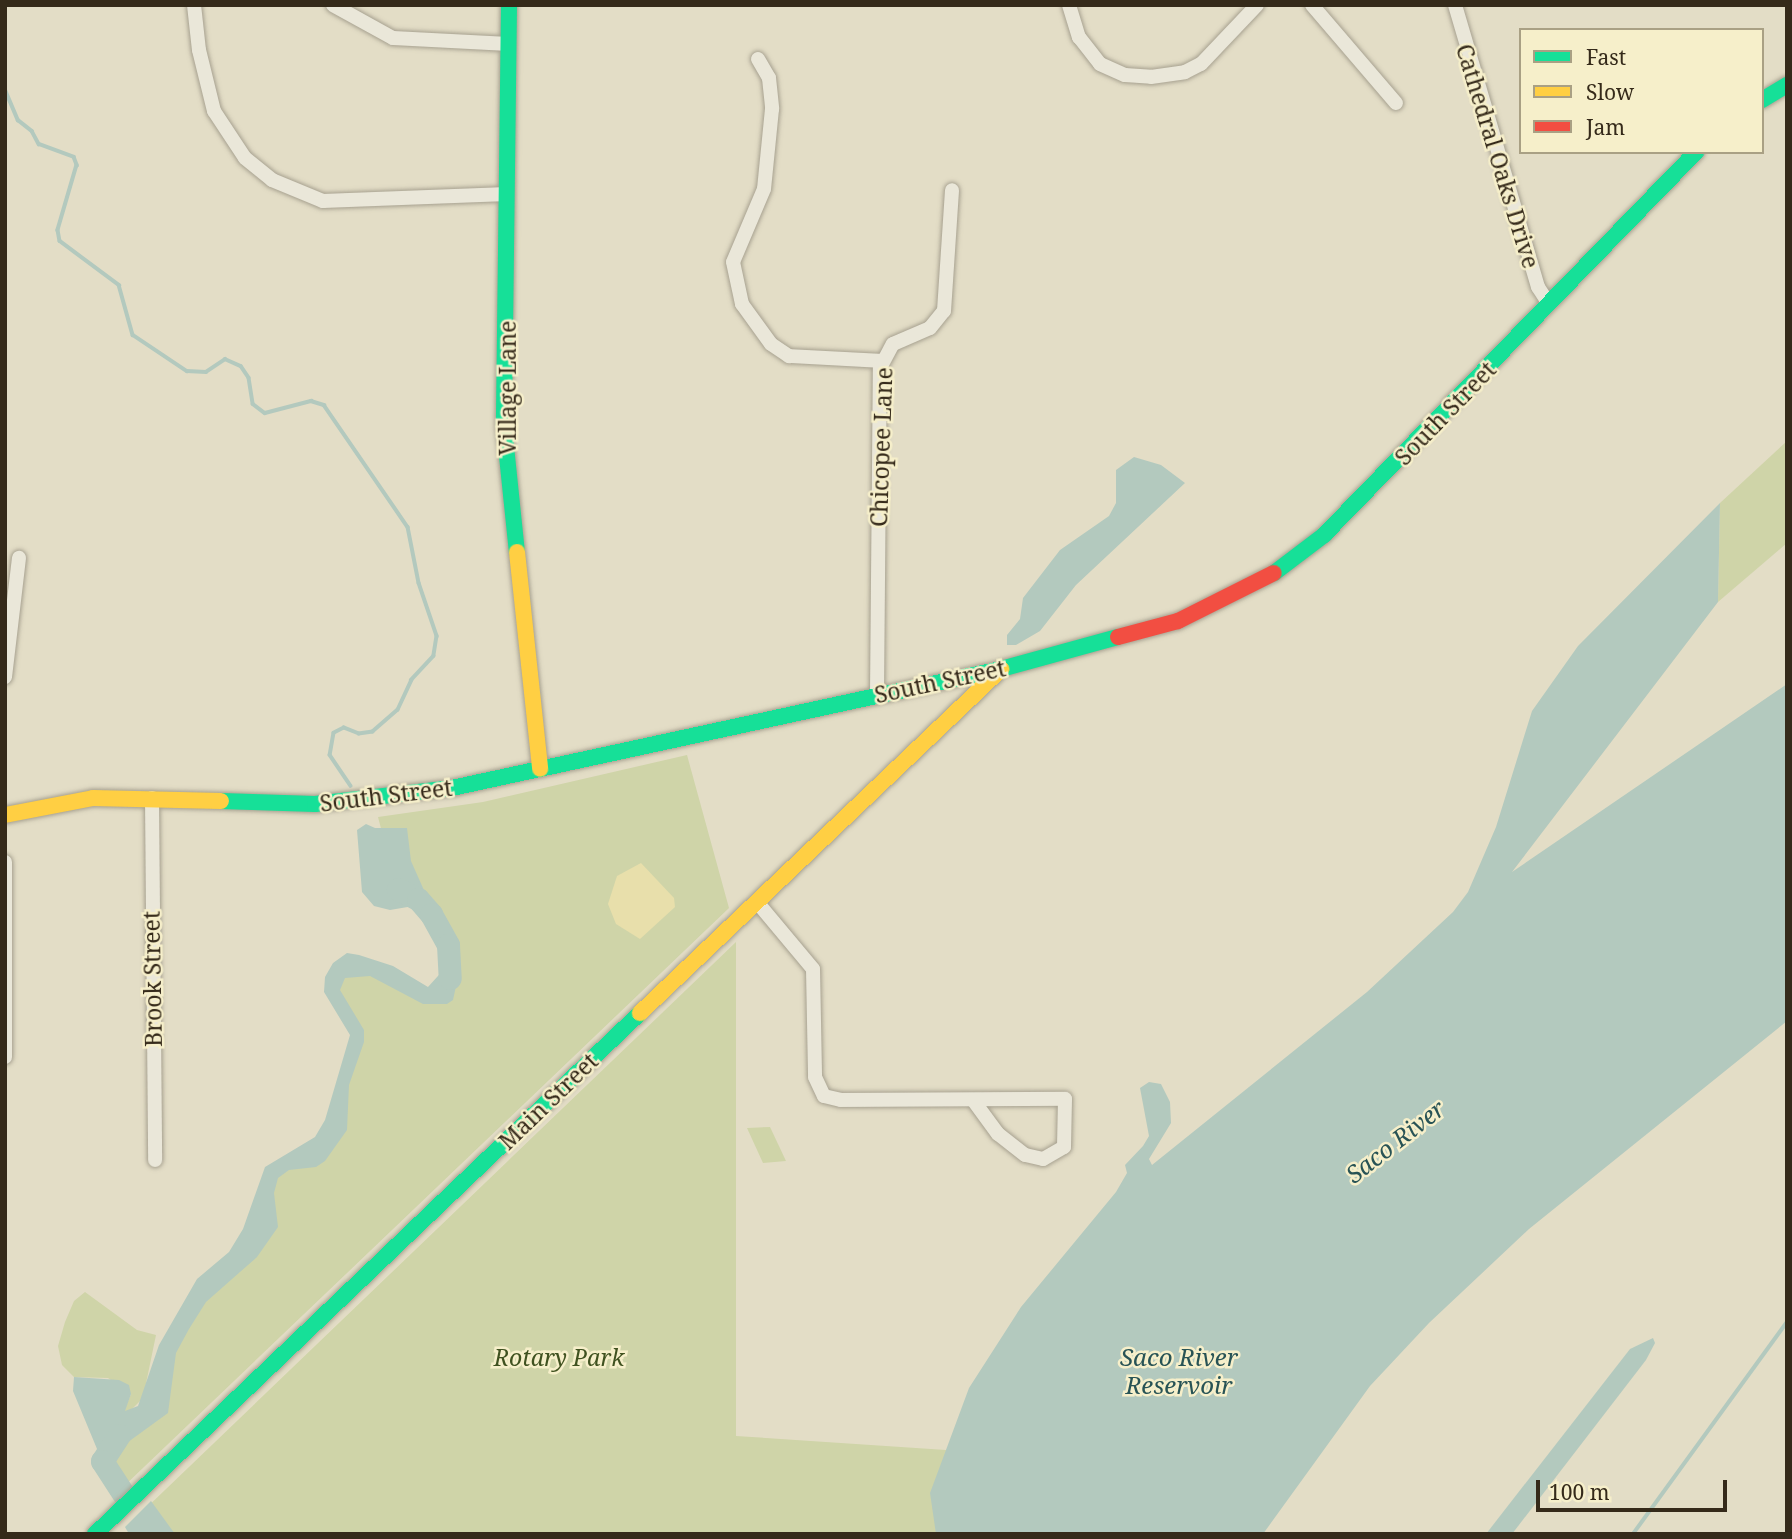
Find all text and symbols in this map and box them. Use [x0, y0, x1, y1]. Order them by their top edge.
legend [1519, 28, 1764, 154]
street label: Cathedral Oaks Drive [1451, 41, 1545, 271]
text: Fast [1586, 43, 1626, 71]
text: Slow [1586, 78, 1634, 106]
text: Jam [1586, 113, 1625, 141]
street label: Village Lane [493, 320, 521, 456]
street label: South Street [1389, 355, 1501, 471]
street label: Chicopee Lane [864, 367, 898, 527]
street label: South Street [872, 654, 1008, 708]
street label: South Street [318, 773, 454, 817]
street label: Brook Street [137, 911, 167, 1047]
street label: Main Street [493, 1047, 603, 1155]
water label: Saco River [1340, 1093, 1450, 1189]
park label: Rotary Park [494, 1343, 624, 1371]
water label: Saco River Reservoir [1120, 1343, 1238, 1399]
scale bar [1540, 1466, 1731, 1510]
text: 100 m [1549, 1478, 1610, 1506]

